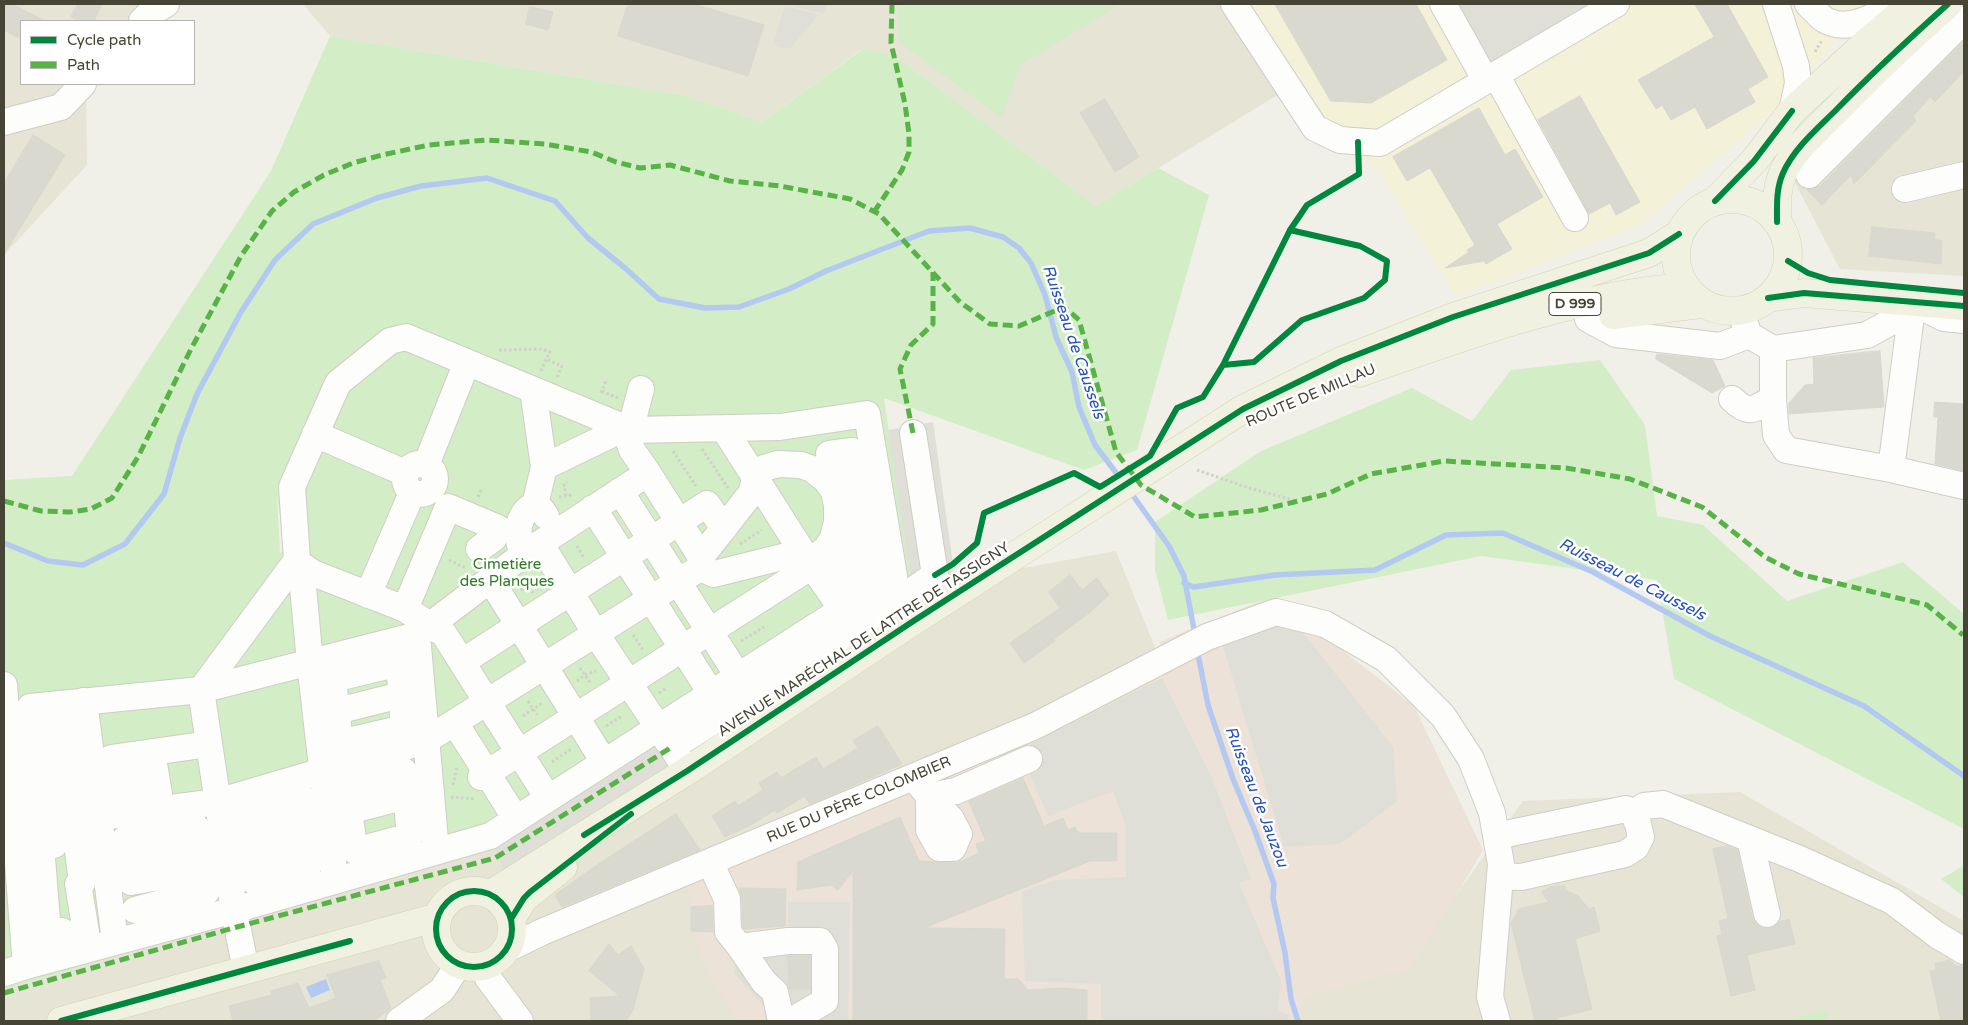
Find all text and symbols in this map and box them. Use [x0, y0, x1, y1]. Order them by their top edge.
legend [20, 20, 195, 85]
text: Cycle path [67, 31, 141, 49]
text: Path [67, 56, 100, 74]
water label: Ruisseau de Caussels [1038, 262, 1108, 422]
road number: D 999 [1549, 292, 1601, 316]
street label: ROUTE DE MILLAU [1243, 360, 1379, 432]
water label: Ruisseau de Caussels [1556, 535, 1708, 625]
street label: AVENUE MARÉCHAL DE LATTRE DE TASSIGNY [715, 539, 1013, 741]
park label: Cimetière des Planques [460, 556, 554, 591]
water label: Ruisseau de Jauzou [1220, 724, 1292, 870]
street label: RUE DU PÈRE COLOMBIER [764, 753, 954, 847]

